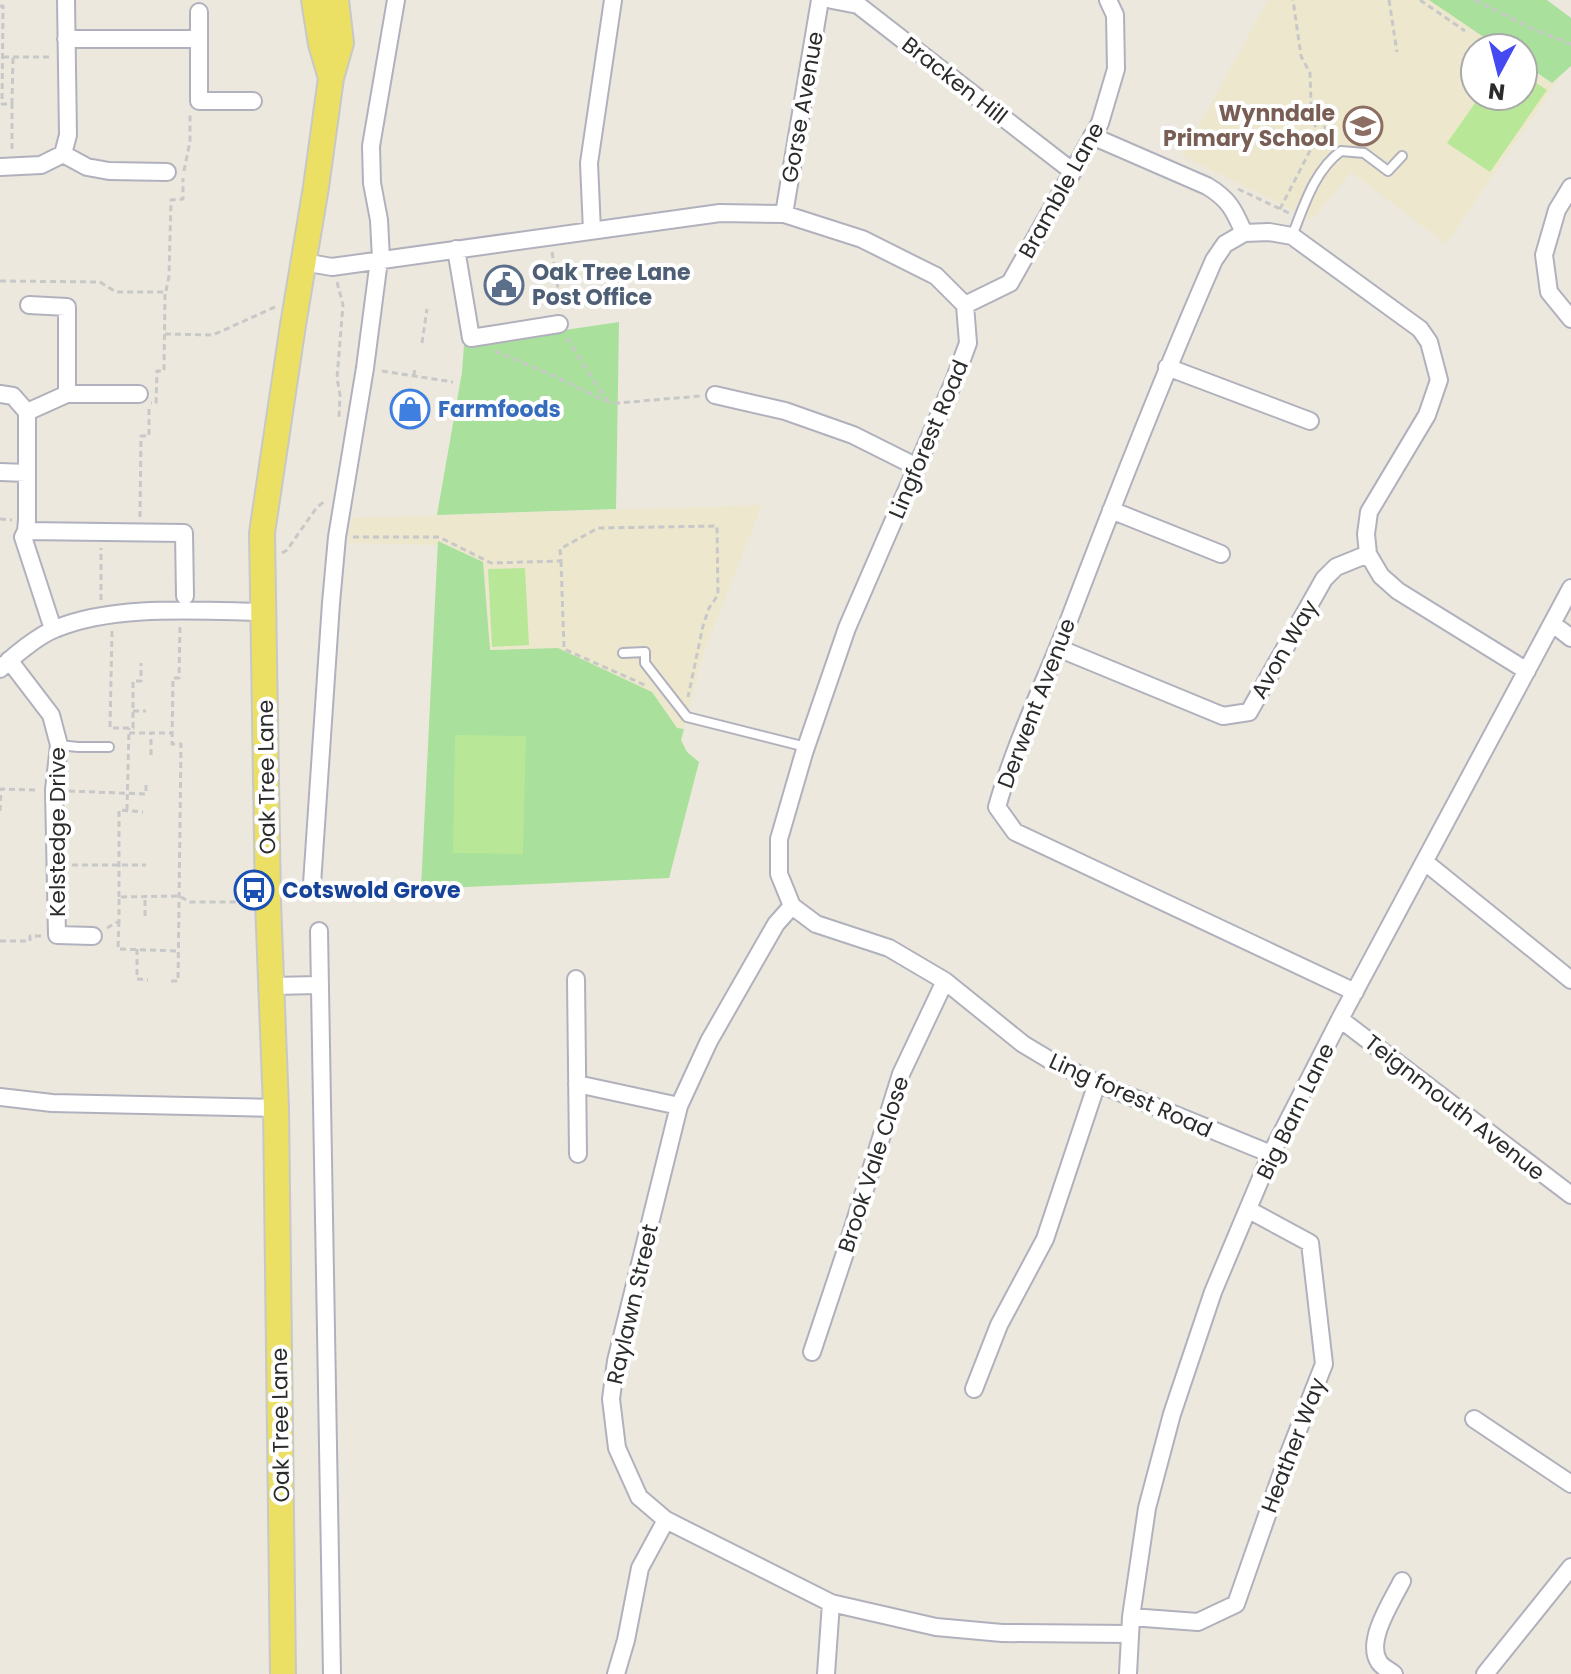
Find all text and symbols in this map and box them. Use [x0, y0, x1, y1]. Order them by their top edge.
street label: Gorse Avenue [774, 29, 831, 185]
street label: Bracken Hill [895, 29, 1014, 131]
north arrow [1459, 32, 1539, 112]
text: N [1487, 75, 1507, 108]
place label: Wynndale Primary School [1163, 98, 1335, 154]
school or university icon: Wynndale Primary School [1342, 105, 1384, 147]
street label: Bramble Lane [1011, 117, 1112, 264]
place label: Oak Tree Lane Post Office [532, 257, 691, 313]
public building icon: Oak Tree Lane Post Office [483, 264, 525, 306]
street label: Lingforest Road [881, 355, 976, 523]
shop icon: Farmfoods [389, 388, 431, 430]
place label: Farmfoods [438, 394, 561, 425]
street label: Avon Way [1244, 593, 1326, 705]
street label: Derwent Avenue [990, 614, 1083, 793]
street label: Oak Tree Lane [250, 699, 283, 855]
street label: Kelstedge Drive [42, 747, 73, 917]
bus stop icon: Cotswold Grove [233, 869, 275, 911]
place label: Cotswold Grove [282, 875, 461, 906]
street label: Teignmouth Avenue [1358, 1027, 1551, 1188]
street label: Big Barn Lane [1249, 1038, 1342, 1185]
street label: Ling forest Road [1044, 1046, 1217, 1145]
street label: Brook Vale Close [830, 1072, 917, 1256]
street label: Raylawn Street [599, 1221, 666, 1387]
street label: Oak Tree Lane [264, 1347, 297, 1503]
street label: Heather Way [1254, 1373, 1334, 1517]

